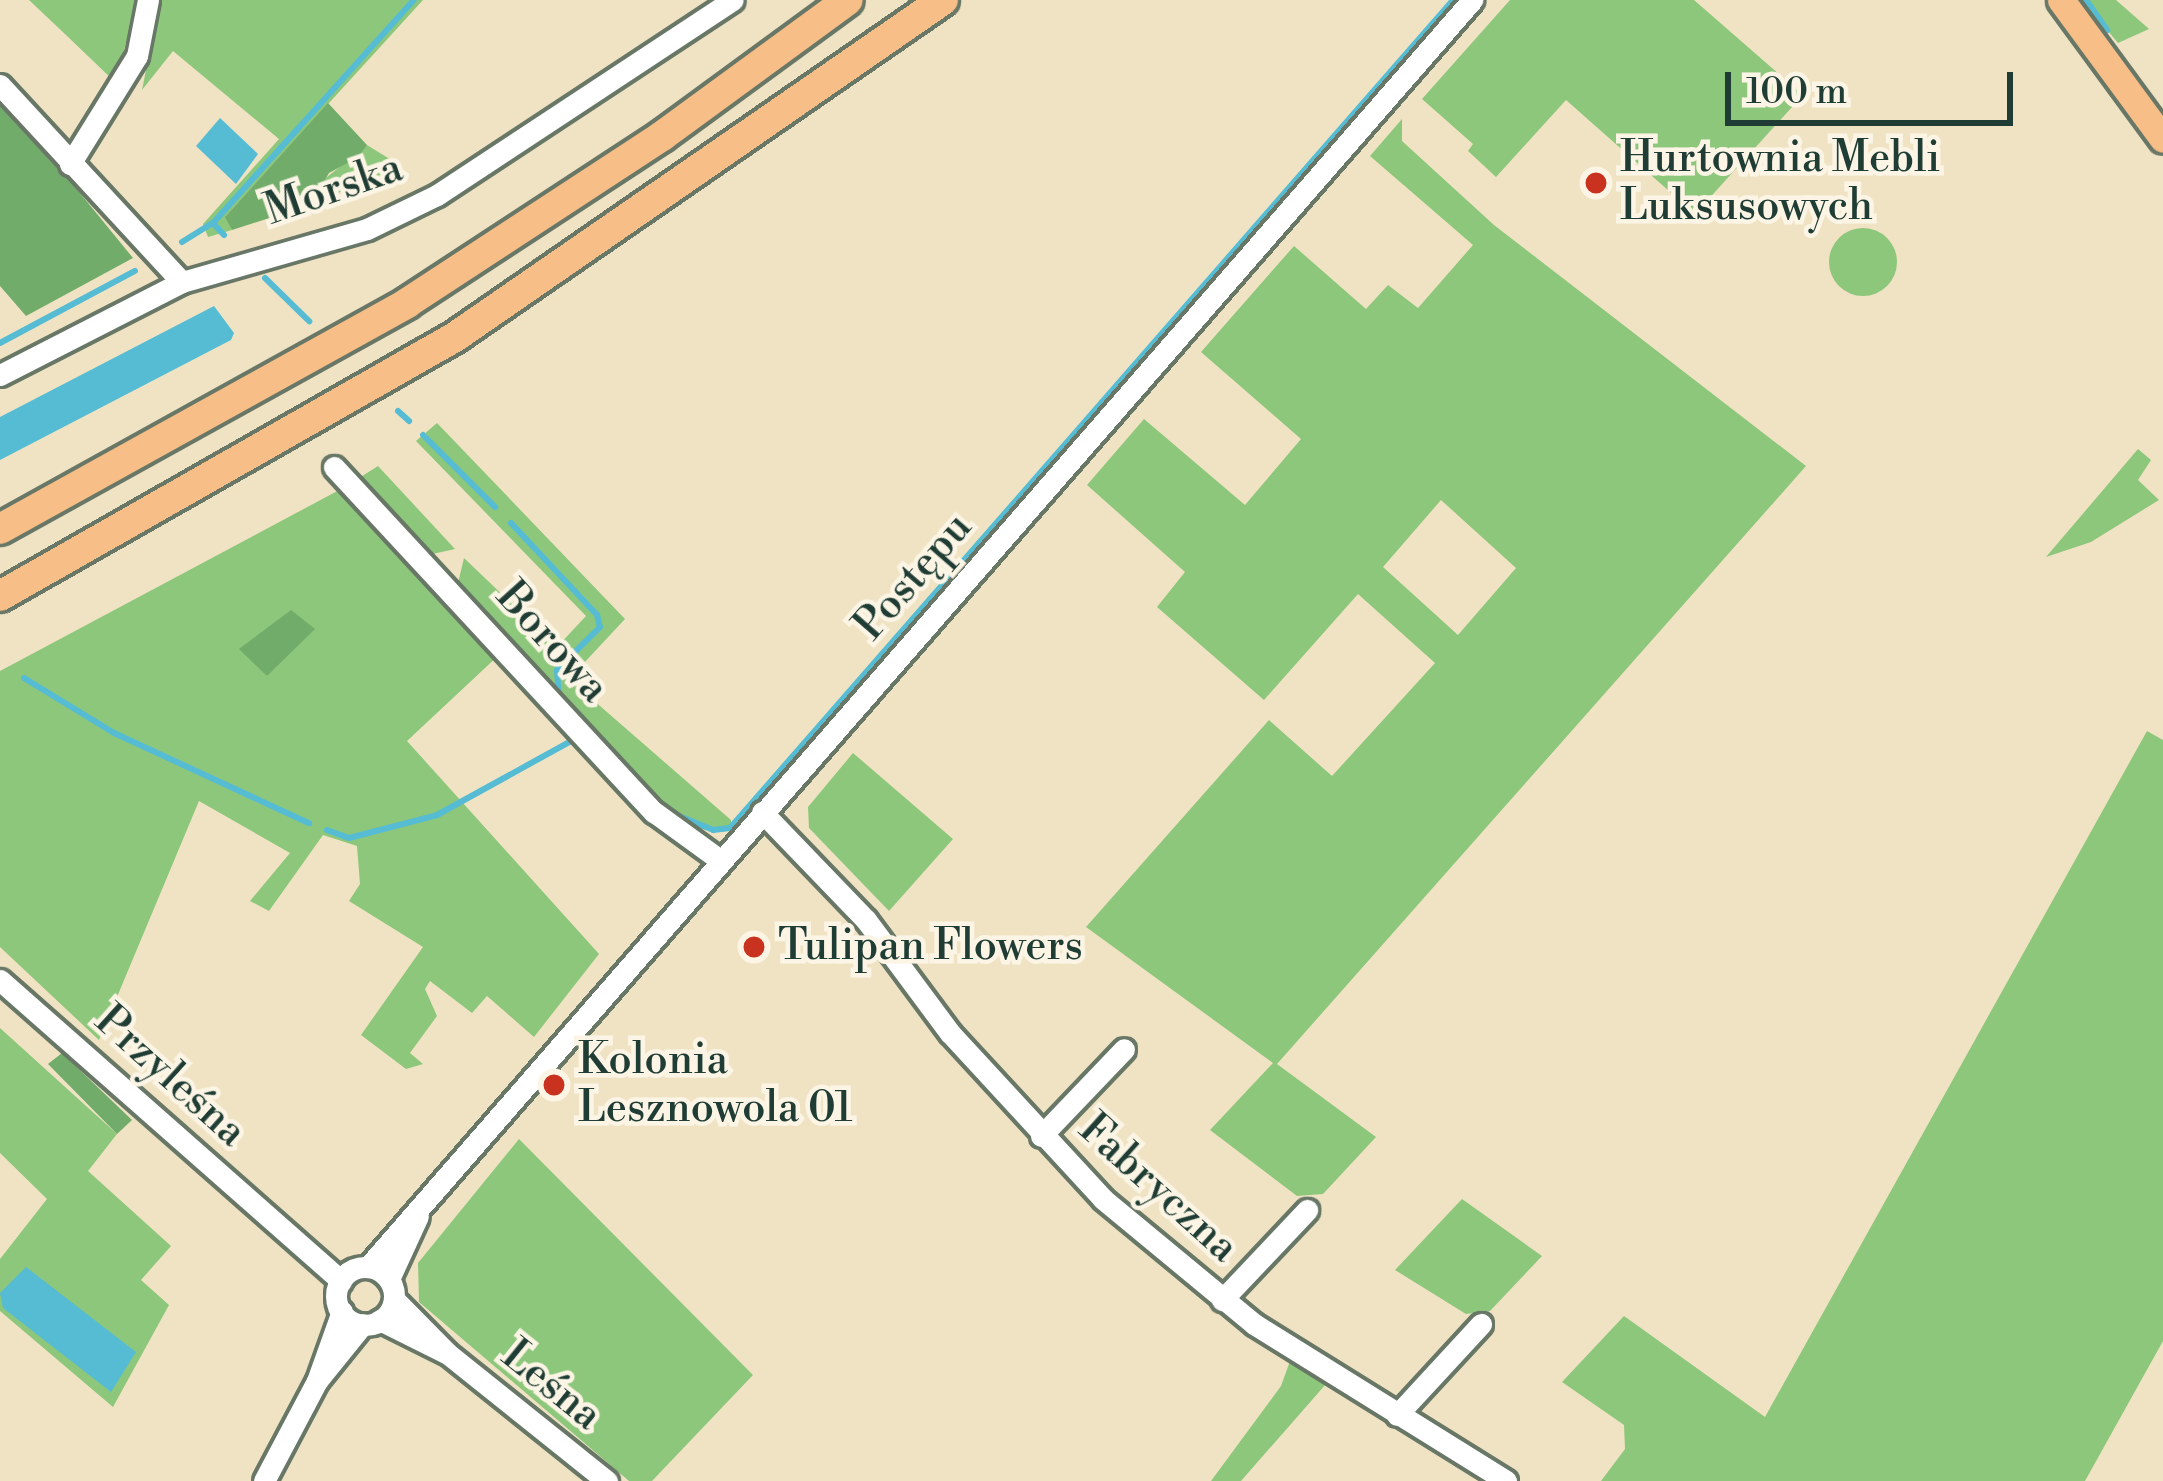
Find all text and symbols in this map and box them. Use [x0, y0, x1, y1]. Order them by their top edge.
scale bar [1731, 48, 2019, 122]
text: 100 m [1746, 70, 1847, 115]
place label: Hurtownia Mebli Luksusowych [1620, 134, 1940, 232]
street label: Morska [259, 143, 409, 237]
marker: Hurtownia Mebli Luksusowych [1583, 170, 1609, 196]
street label: Postępu [845, 503, 983, 651]
street label: Borowa [485, 573, 619, 713]
place label: Tulipan Flowers [778, 922, 1083, 972]
marker: Tulipan Flowers [741, 934, 767, 960]
street label: Przyleśna [84, 996, 256, 1158]
place label: Kolonia Lesznowola 01 [578, 1036, 853, 1134]
marker: Kolonia Lesznowola 01 [541, 1072, 567, 1098]
street label: Fabryczna [1068, 1104, 1248, 1274]
street label: Leśna [491, 1331, 611, 1441]

